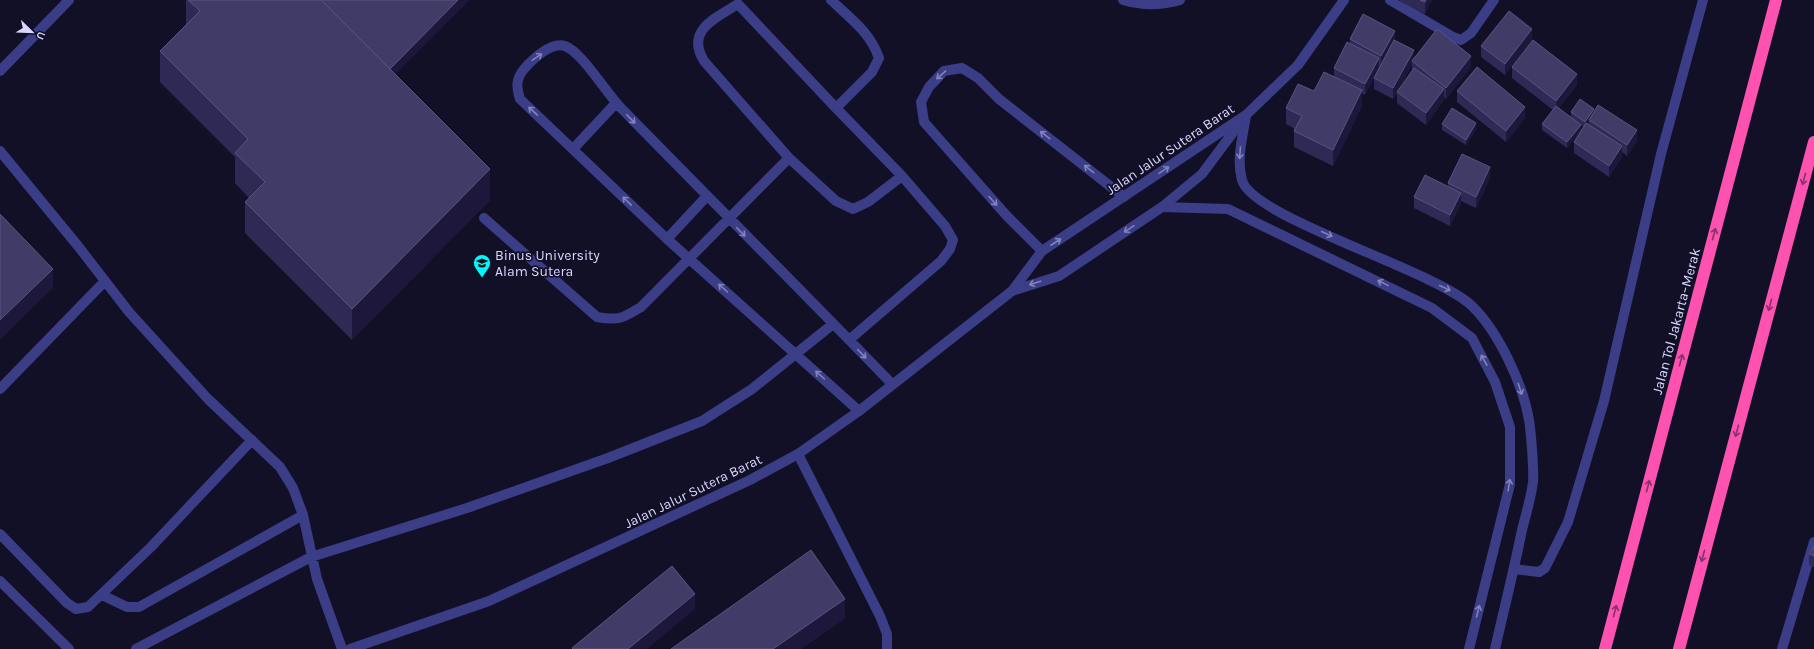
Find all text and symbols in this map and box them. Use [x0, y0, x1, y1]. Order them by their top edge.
north arrow [12, 12, 52, 52]
text: U [33, 30, 48, 42]
one-way arrow [531, 53, 542, 61]
one-way arrow [935, 70, 946, 79]
street label: Jalan Jalur Sutera Barat [1103, 100, 1238, 199]
one-way arrow [528, 106, 538, 116]
one-way arrow [626, 113, 635, 123]
one-way arrow [1039, 130, 1050, 139]
one-way arrow [1237, 146, 1244, 159]
one-way arrow [1083, 165, 1094, 174]
one-way arrow [1158, 166, 1169, 174]
one-way arrow [1800, 173, 1807, 186]
one-way arrow [622, 196, 632, 205]
one-way arrow [989, 196, 998, 206]
one-way arrow [1124, 225, 1135, 233]
one-way arrow [736, 227, 746, 237]
one-way arrow [1711, 228, 1719, 241]
one-way arrow [1320, 231, 1332, 238]
one-way arrow [1050, 237, 1062, 245]
street label: Jalan Tol Jakarta–Merak [1649, 246, 1704, 396]
place label: Binus University Alam Sutera [495, 247, 600, 280]
school or university icon: Binus University Alam Sutera [472, 253, 492, 278]
one-way arrow [1377, 279, 1389, 287]
one-way arrow [1029, 280, 1042, 287]
one-way arrow [718, 284, 728, 293]
one-way arrow [1439, 285, 1451, 292]
one-way arrow [1766, 298, 1774, 311]
one-way arrow [858, 349, 867, 359]
one-way arrow [1678, 354, 1685, 367]
one-way arrow [1479, 355, 1487, 367]
one-way arrow [815, 370, 825, 380]
one-way arrow [1517, 383, 1524, 396]
one-way arrow [1733, 424, 1740, 437]
street label: Jalan Jalur Sutera Barat [622, 451, 765, 532]
one-way arrow [1505, 479, 1513, 492]
one-way arrow [1645, 479, 1652, 492]
one-way arrow [1699, 549, 1707, 562]
one-way arrow [1475, 605, 1482, 618]
one-way arrow [1611, 605, 1619, 618]

